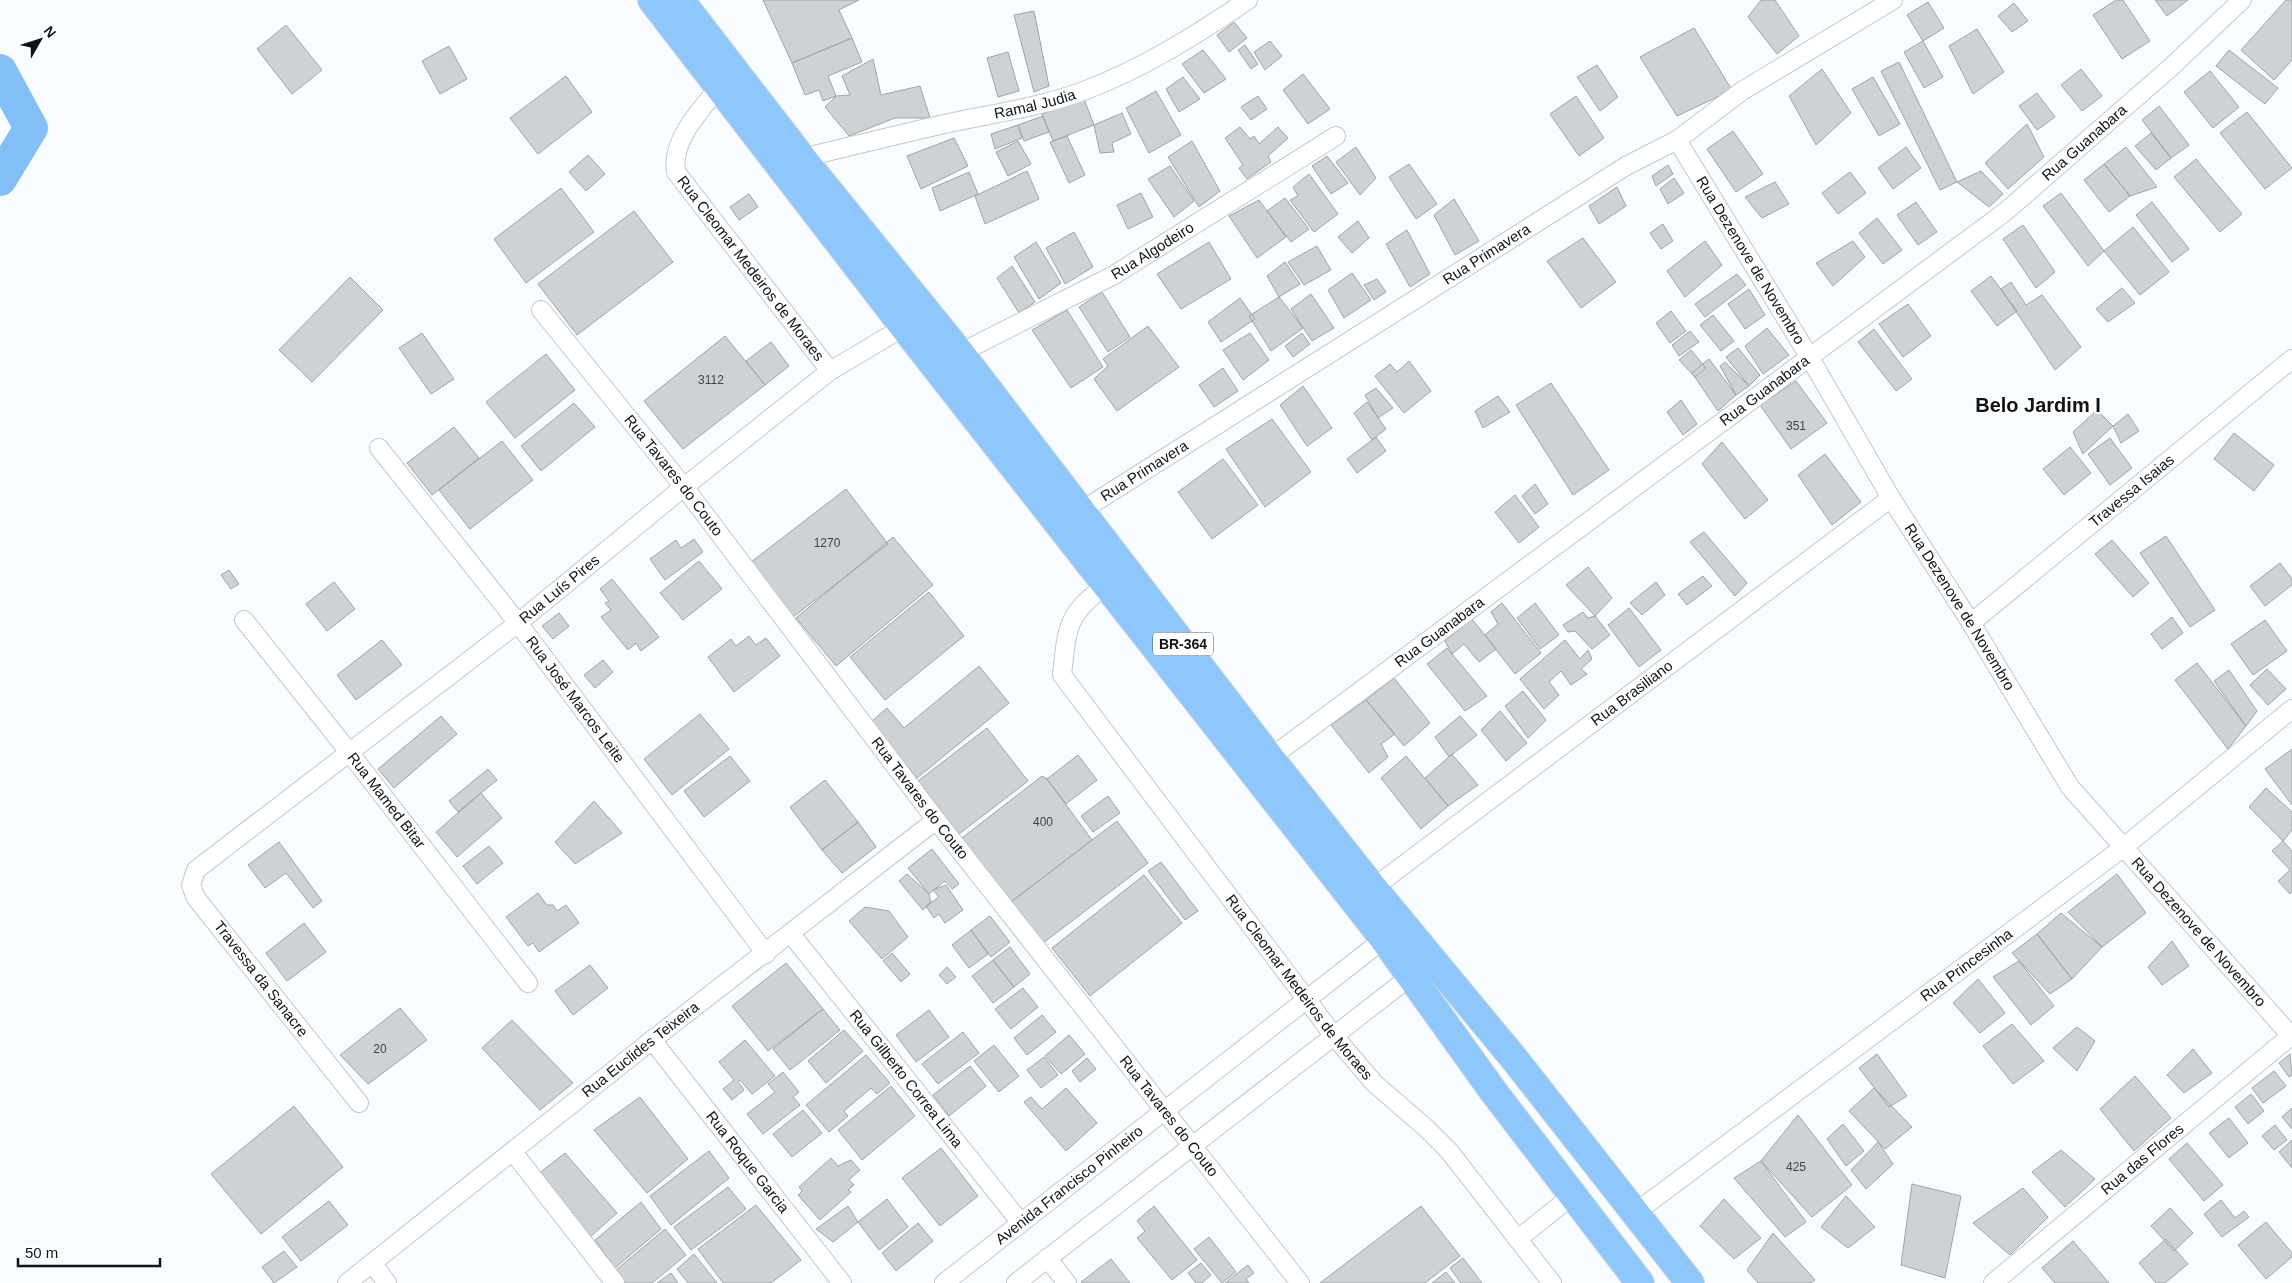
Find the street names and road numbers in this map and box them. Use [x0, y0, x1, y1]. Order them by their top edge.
street label: Ramal Judia [993, 85, 1078, 122]
street label: Rua Guanabara [2038, 100, 2130, 184]
street label: Rua Cleomar Medeiros de Moraes [674, 172, 828, 364]
street label: Rua Dezenove de Novembro [1693, 173, 1809, 347]
street label: Rua Algodeiro [1108, 218, 1197, 283]
street label: Rua Primavera [1439, 220, 1534, 288]
street label: Rua Guanabara [1716, 351, 1813, 429]
street label: Rua Tavares do Couto [621, 411, 727, 539]
street label: Rua Primavera [1097, 436, 1191, 504]
street label: Travessa Isaias [2086, 451, 2177, 530]
street label: Rua Dezenove de Novembro [1902, 520, 2019, 693]
street label: Rua Luís Pires [516, 551, 603, 626]
street label: Rua Guanabara [1391, 593, 1488, 670]
street label: Rua José Marcos Leite [523, 633, 628, 766]
road number: BR-364 [1153, 633, 1213, 656]
street label: Rua Brasiliano [1587, 657, 1676, 729]
street label: Rua Tavares do Couto [868, 733, 972, 862]
street label: Rua Mamed Bitar [344, 749, 429, 852]
street label: Rua Dezenove de Novembro [2129, 854, 2270, 1010]
street label: Rua Cleomar Medeiros de Moraes [1223, 891, 1376, 1083]
street label: Travessa da Sanacre [211, 917, 312, 1040]
street label: Rua Princesinha [1917, 924, 2016, 1004]
street label: Rua Euclides Teixeira [578, 998, 703, 1100]
street label: Rua Gilberto Correa Lima [847, 1006, 967, 1151]
street label: Rua Tavares do Couto [1117, 1052, 1222, 1180]
street label: Rua Roque Garcia [703, 1108, 793, 1217]
street label: Rua das Flores [2097, 1120, 2187, 1198]
street label: Avenida Francisco Pinheiro [992, 1122, 1146, 1248]

